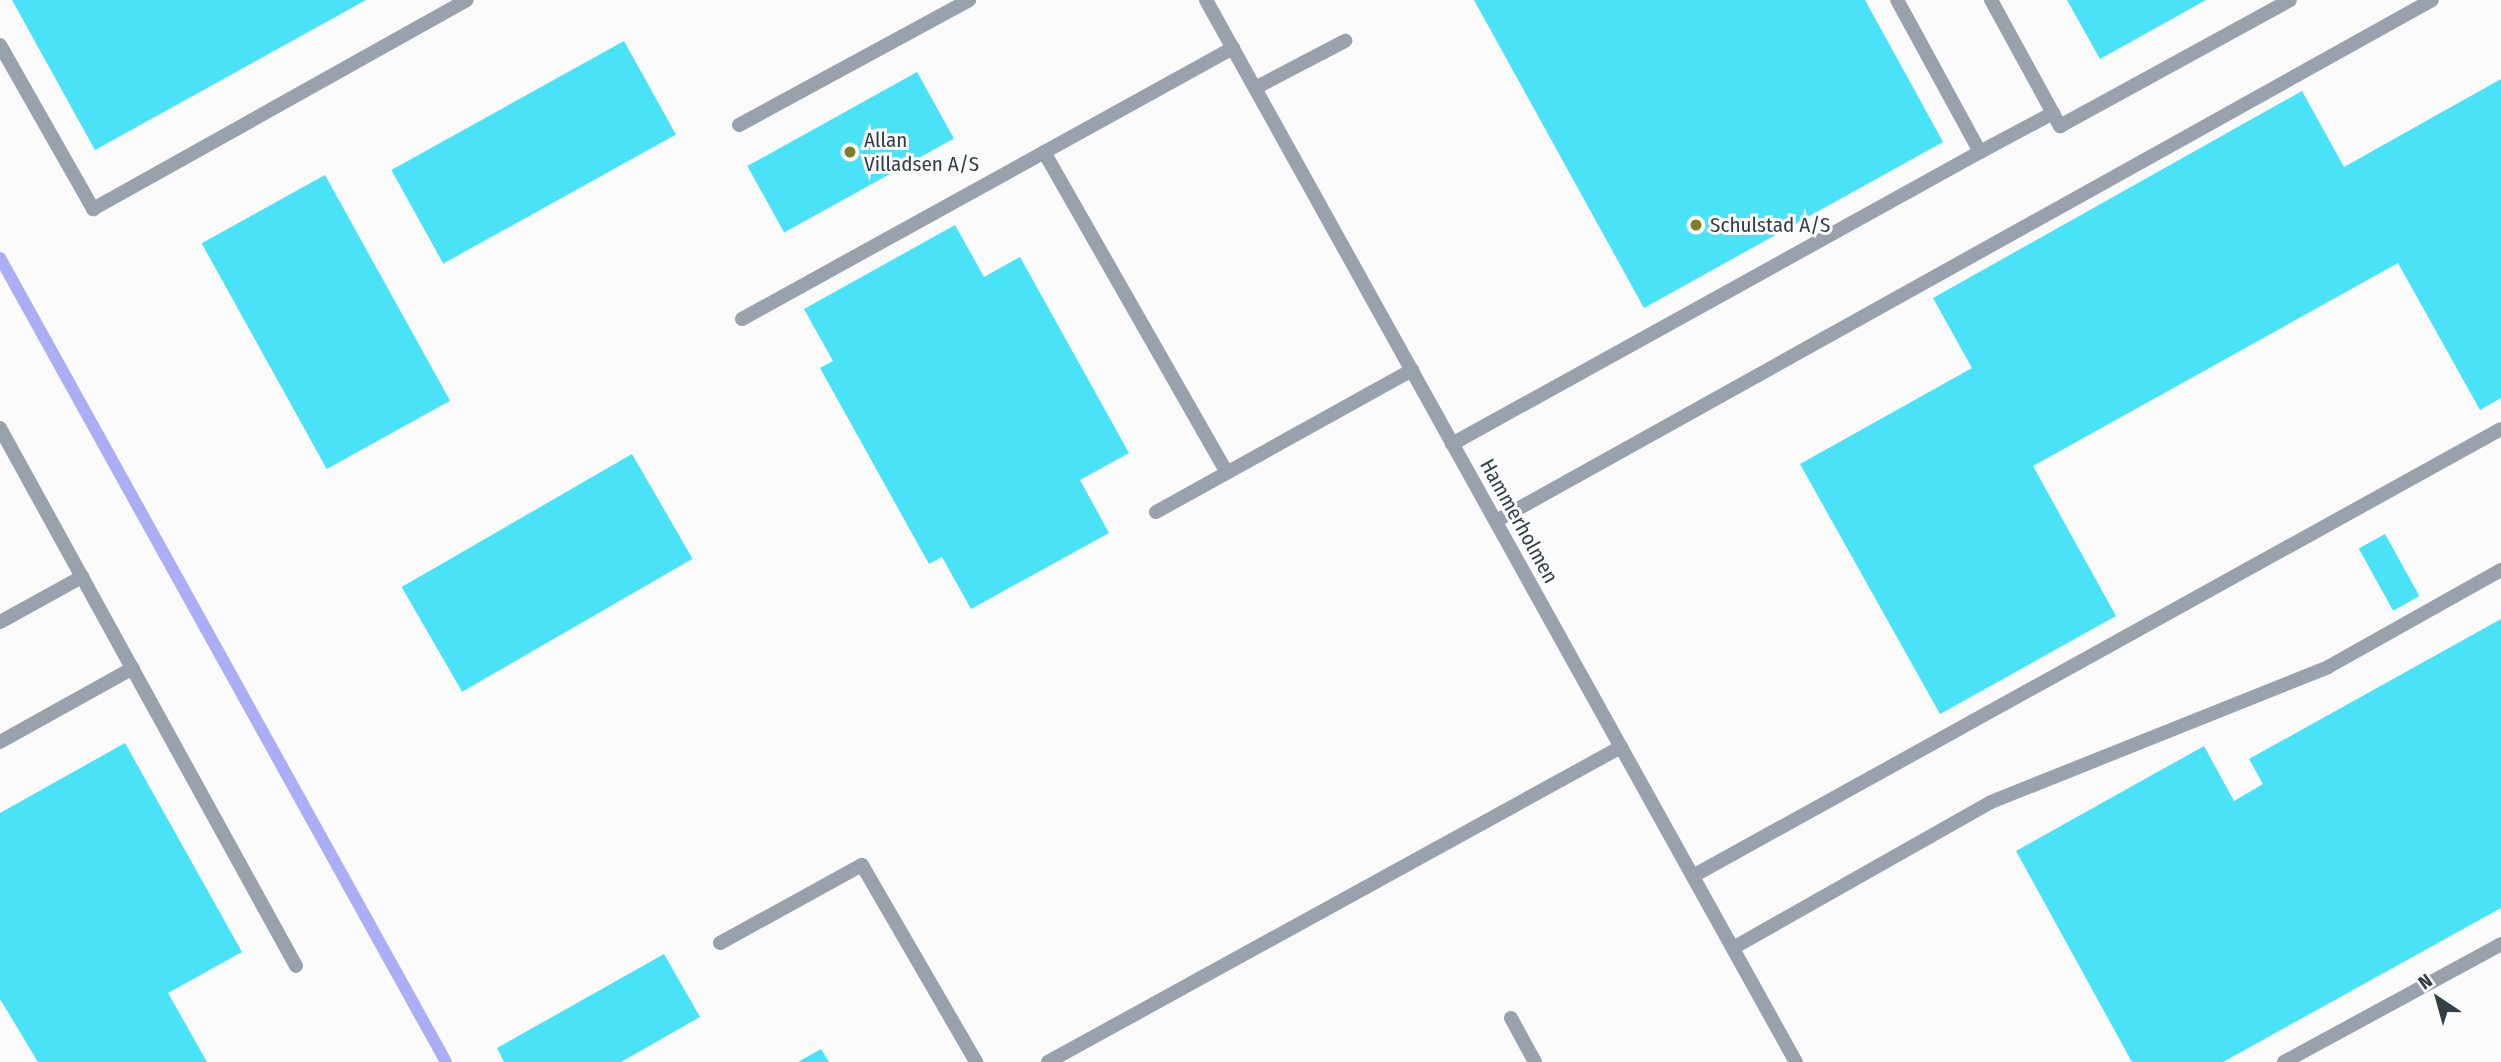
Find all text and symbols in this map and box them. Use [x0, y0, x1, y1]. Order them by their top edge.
place label: Allan Villadsen A/S [864, 127, 979, 177]
marker: Allan Villadsen A/S [842, 144, 858, 160]
place label: Schulstad A/S [1710, 212, 1830, 238]
marker: Schulstad A/S [1688, 217, 1704, 233]
street label: Hammerholmen [1474, 454, 1564, 588]
north arrow [2403, 964, 2473, 1034]
text: N [2414, 969, 2437, 994]

